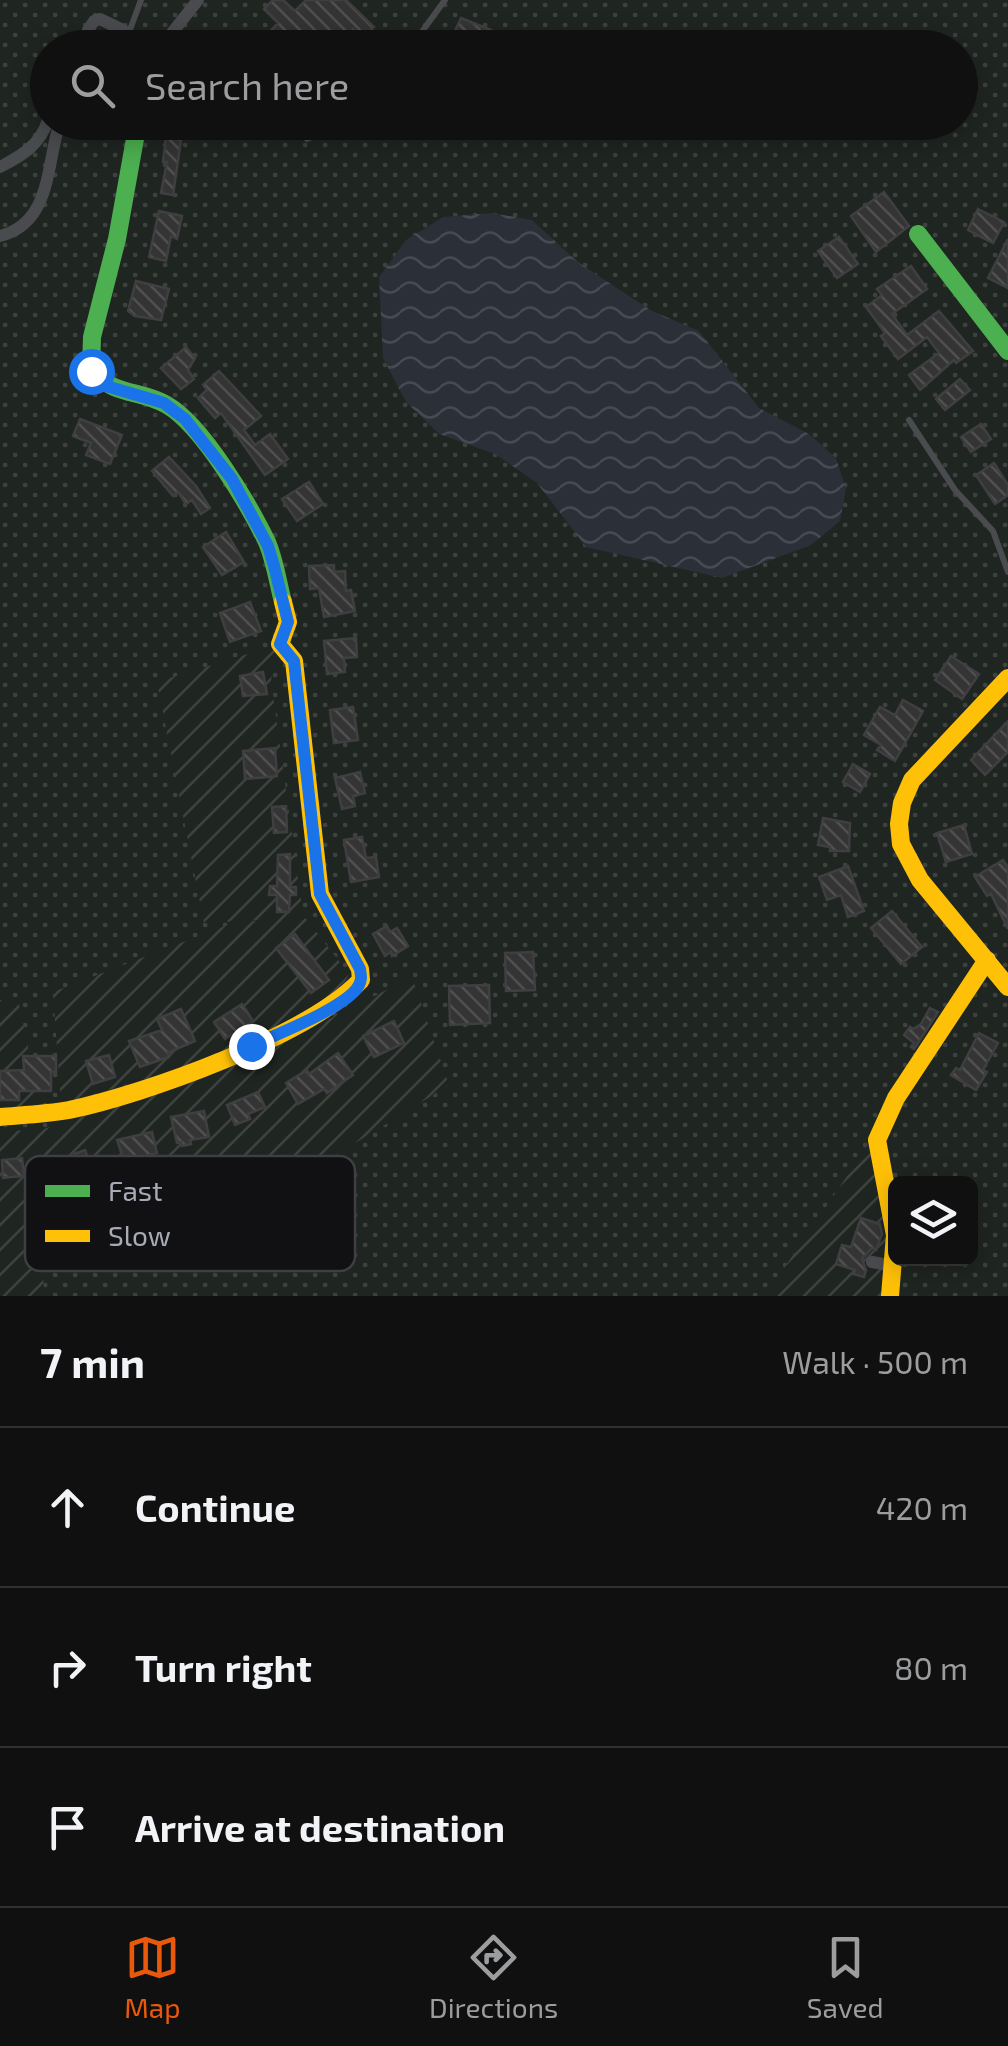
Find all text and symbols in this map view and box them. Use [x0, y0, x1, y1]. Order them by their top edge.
search box [30, 30, 978, 140]
icon: search [65, 58, 120, 113]
text: Search here [145, 62, 349, 108]
route start [69, 349, 115, 395]
route end [229, 1024, 275, 1070]
legend [25, 1156, 355, 1271]
text: Fast [108, 1173, 163, 1207]
map controls [888, 1176, 978, 1266]
button: layers [888, 1176, 978, 1266]
text: Slow [108, 1218, 171, 1252]
text: 7 min [40, 1336, 145, 1386]
text: Walk · 500 m [782, 1342, 968, 1380]
icon: ahead [40, 1480, 95, 1535]
text: Continue [135, 1484, 295, 1530]
text: 420 m [876, 1488, 968, 1526]
icon: right [40, 1640, 95, 1695]
text: Turn right [135, 1644, 312, 1690]
text: 80 m [894, 1648, 968, 1686]
icon: arrive [40, 1800, 95, 1855]
text: Arrive at destination [135, 1804, 505, 1850]
tab: Map [124, 1930, 180, 2024]
tab: Directions [429, 1930, 558, 2024]
tab: Saved [807, 1930, 884, 2024]

